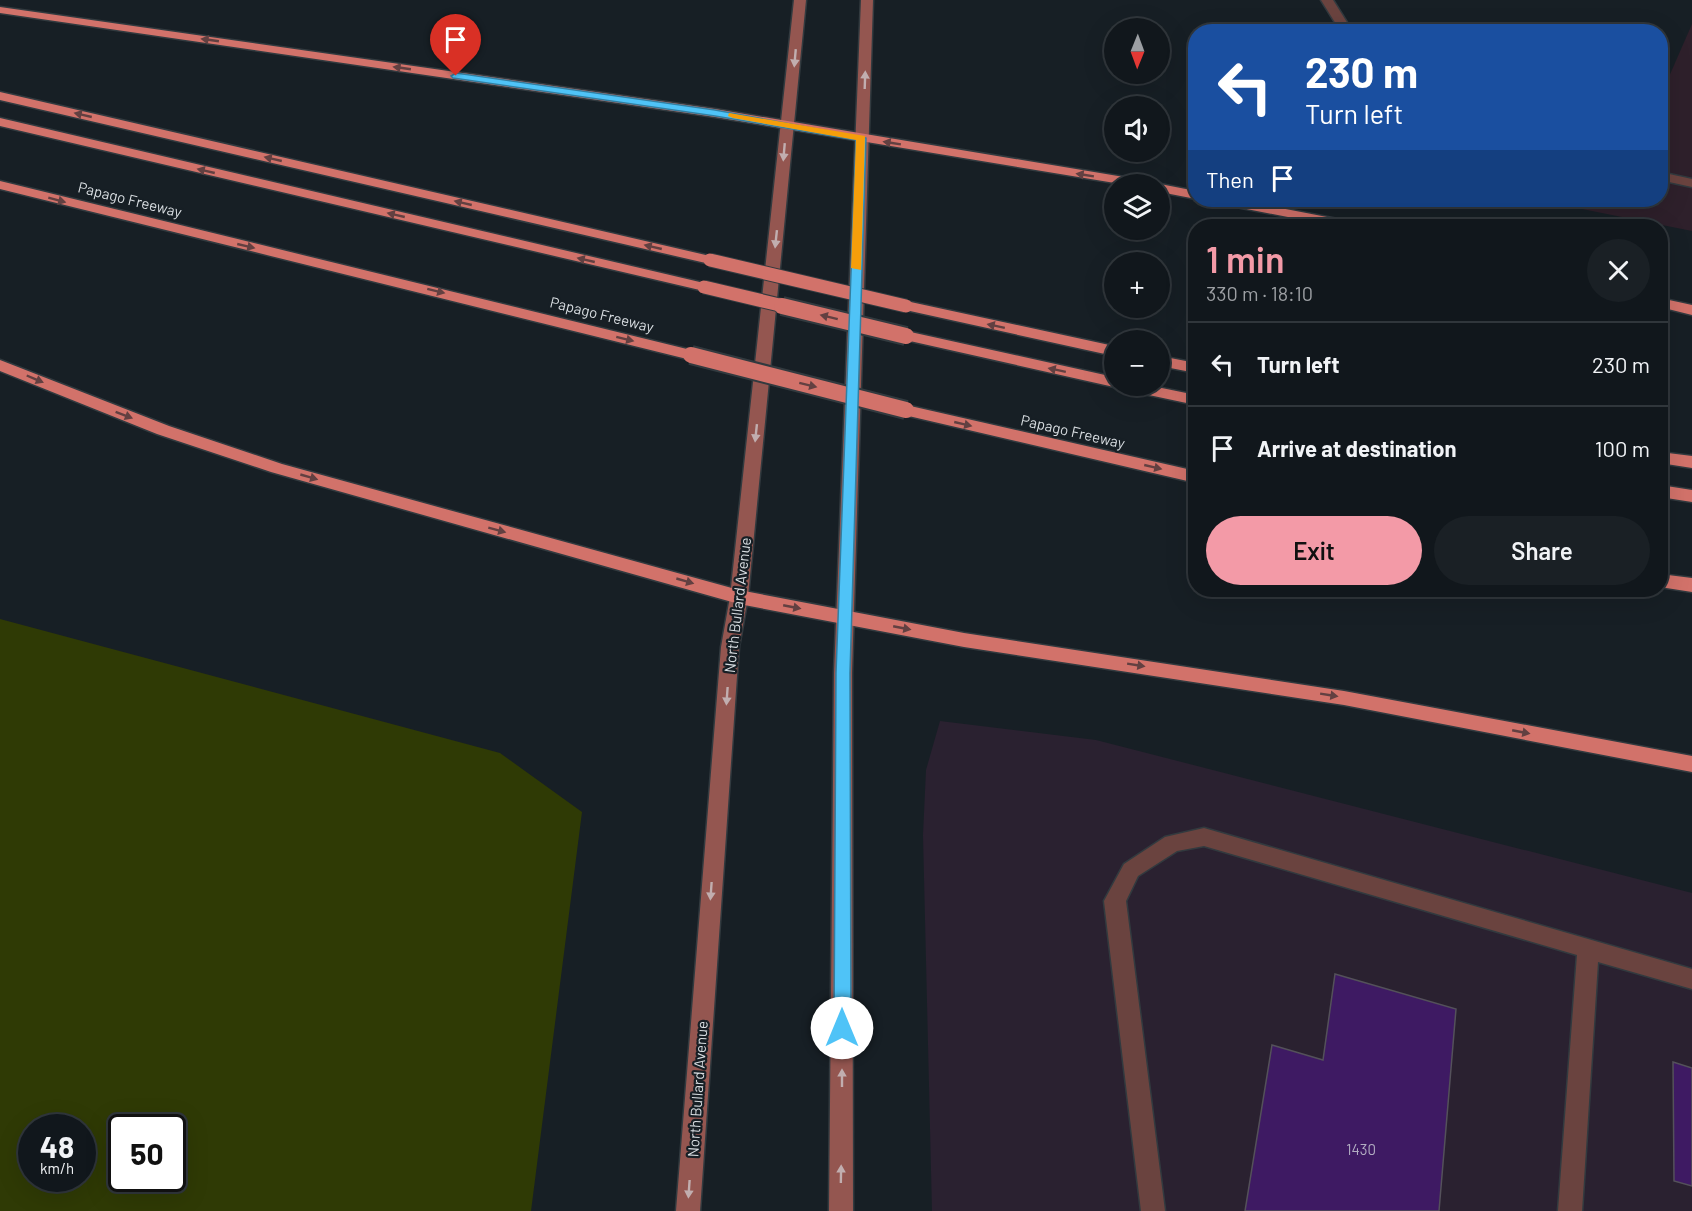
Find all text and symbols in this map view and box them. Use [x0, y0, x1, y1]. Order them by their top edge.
pin [430, 14, 481, 76]
north arrow [1104, 18, 1170, 84]
map controls [1104, 18, 1170, 396]
icon: arrive [439, 23, 472, 56]
one-way arrow [200, 35, 219, 44]
text: 230 m [1305, 46, 1418, 96]
icon: left [1206, 48, 1284, 126]
one-way arrow [790, 49, 799, 68]
one-way arrow [393, 63, 412, 72]
one-way arrow [860, 70, 869, 89]
button: sound [1104, 96, 1170, 162]
text: Turn left [1305, 97, 1403, 129]
one-way arrow [74, 110, 92, 120]
one-way arrow [883, 138, 902, 147]
one-way arrow [779, 143, 789, 162]
one-way arrow [263, 154, 282, 163]
icon: arrive [1266, 162, 1299, 195]
one-way arrow [197, 165, 216, 175]
text: Then [1206, 166, 1254, 192]
one-way arrow [1075, 170, 1094, 179]
button: layers [1104, 174, 1170, 240]
street label: Papago Freeway [76, 177, 184, 221]
one-way arrow [47, 195, 66, 205]
one-way arrow [454, 197, 472, 207]
one-way arrow [387, 210, 405, 220]
one-way arrow [771, 230, 781, 249]
text: 1 min [1206, 237, 1285, 280]
button: close [1587, 239, 1650, 302]
one-way arrow [237, 241, 255, 251]
one-way arrow [644, 241, 663, 251]
button: + [1104, 252, 1170, 318]
one-way arrow [577, 254, 595, 264]
text: 330 m · 18:10 [1206, 281, 1313, 305]
one-way arrow [427, 287, 445, 297]
street label: Papago Freeway [548, 292, 656, 336]
one-way arrow [819, 312, 838, 322]
one-way arrow [986, 321, 1005, 330]
button: − [1104, 330, 1170, 396]
one-way arrow [616, 334, 634, 344]
icon: left [1206, 348, 1239, 381]
text: Turn left [1257, 351, 1340, 377]
text: 230 m [1592, 351, 1650, 377]
one-way arrow [1048, 364, 1067, 374]
one-way arrow [26, 375, 44, 384]
one-way arrow [799, 381, 818, 391]
street label: Papago Freeway [1019, 410, 1127, 452]
one-way arrow [115, 411, 133, 420]
one-way arrow [954, 419, 972, 429]
one-way arrow [751, 424, 761, 443]
icon: arrive [1206, 432, 1239, 465]
text: Arrive at destination [1257, 435, 1456, 461]
text: 100 m [1595, 435, 1650, 461]
one-way arrow [1144, 463, 1162, 473]
one-way arrow [300, 473, 318, 482]
button: Exit [1206, 516, 1422, 585]
button: Share [1434, 516, 1650, 585]
one-way arrow [488, 526, 506, 535]
street label: North Bullard Avenue [720, 536, 754, 674]
one-way arrow [676, 577, 694, 587]
one-way arrow [783, 603, 802, 612]
one-way arrow [892, 624, 911, 633]
one-way arrow [1127, 661, 1146, 670]
one-way arrow [722, 687, 731, 706]
one-way arrow [1320, 691, 1339, 700]
one-way arrow [1511, 728, 1530, 737]
one-way arrow [707, 881, 716, 900]
position arrow [810, 996, 874, 1060]
street label: North Bullard Avenue [683, 1020, 711, 1158]
one-way arrow [837, 1069, 847, 1088]
speed limit sign: 50 [108, 1114, 186, 1192]
text: 48 [40, 1128, 74, 1164]
house number: 1430 [1346, 1140, 1376, 1158]
text: km/h [40, 1159, 74, 1177]
one-way arrow [836, 1164, 846, 1183]
one-way arrow [684, 1180, 694, 1199]

